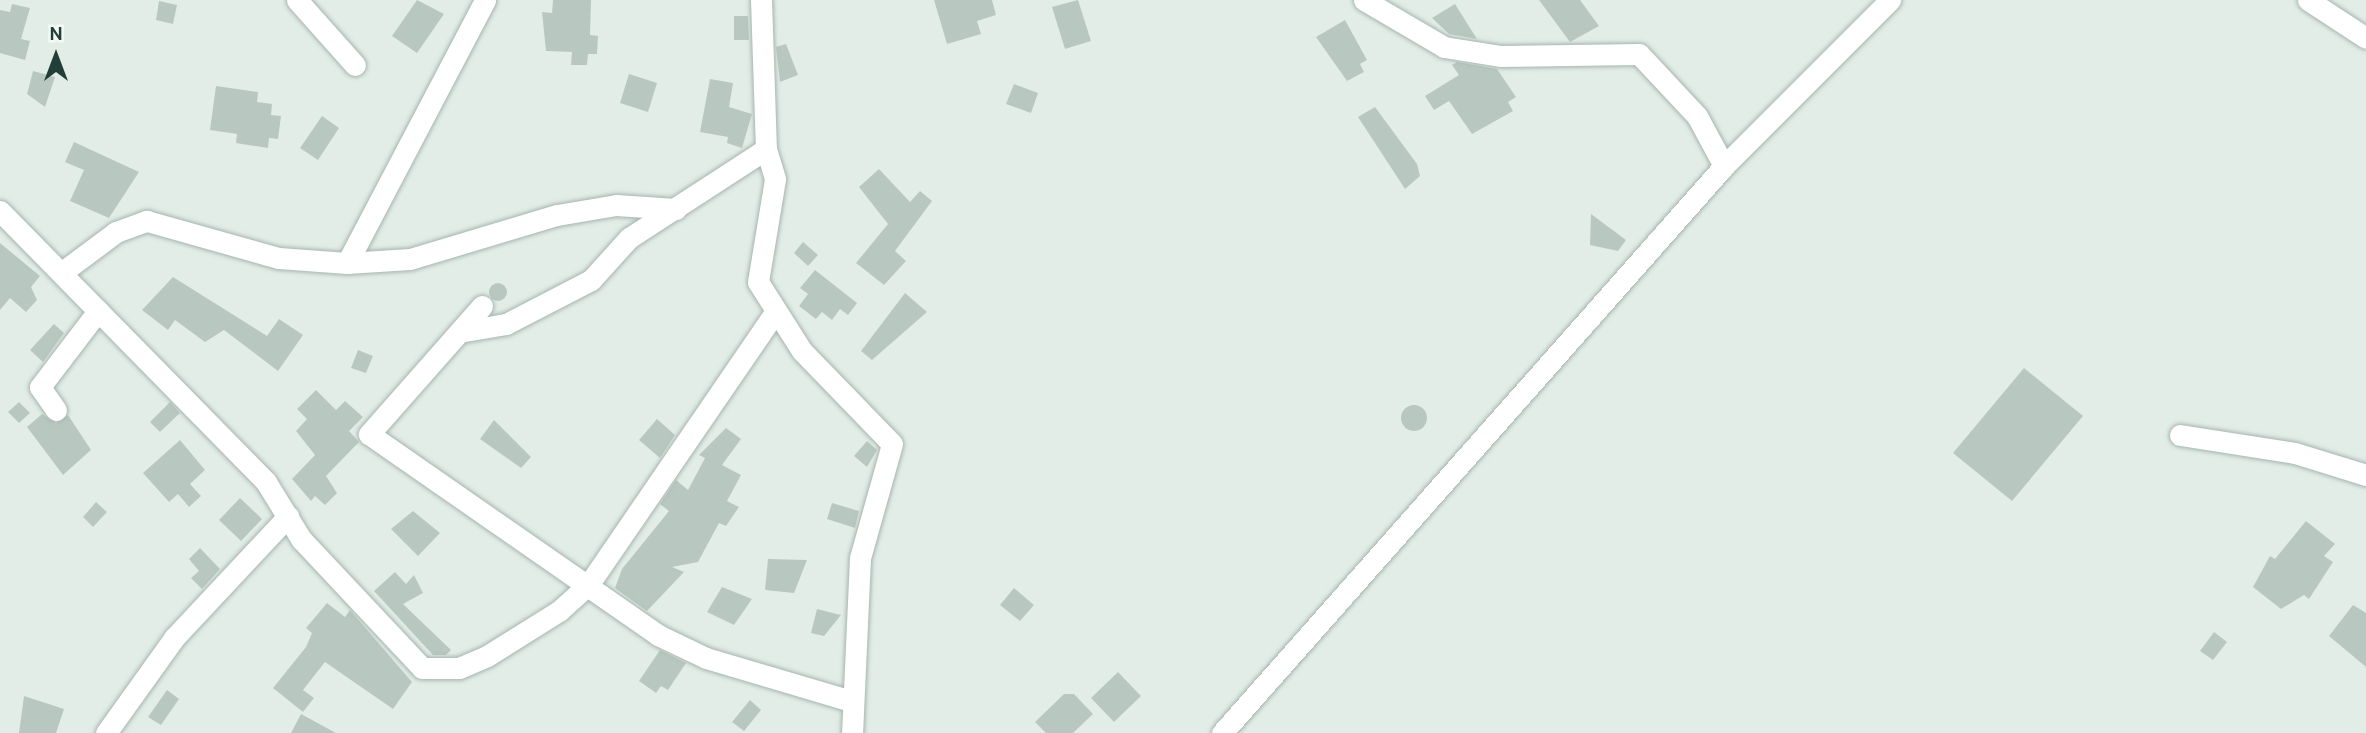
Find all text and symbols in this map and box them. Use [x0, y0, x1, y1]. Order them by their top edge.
north arrow [21, 21, 91, 91]
text: N [49, 23, 63, 47]

